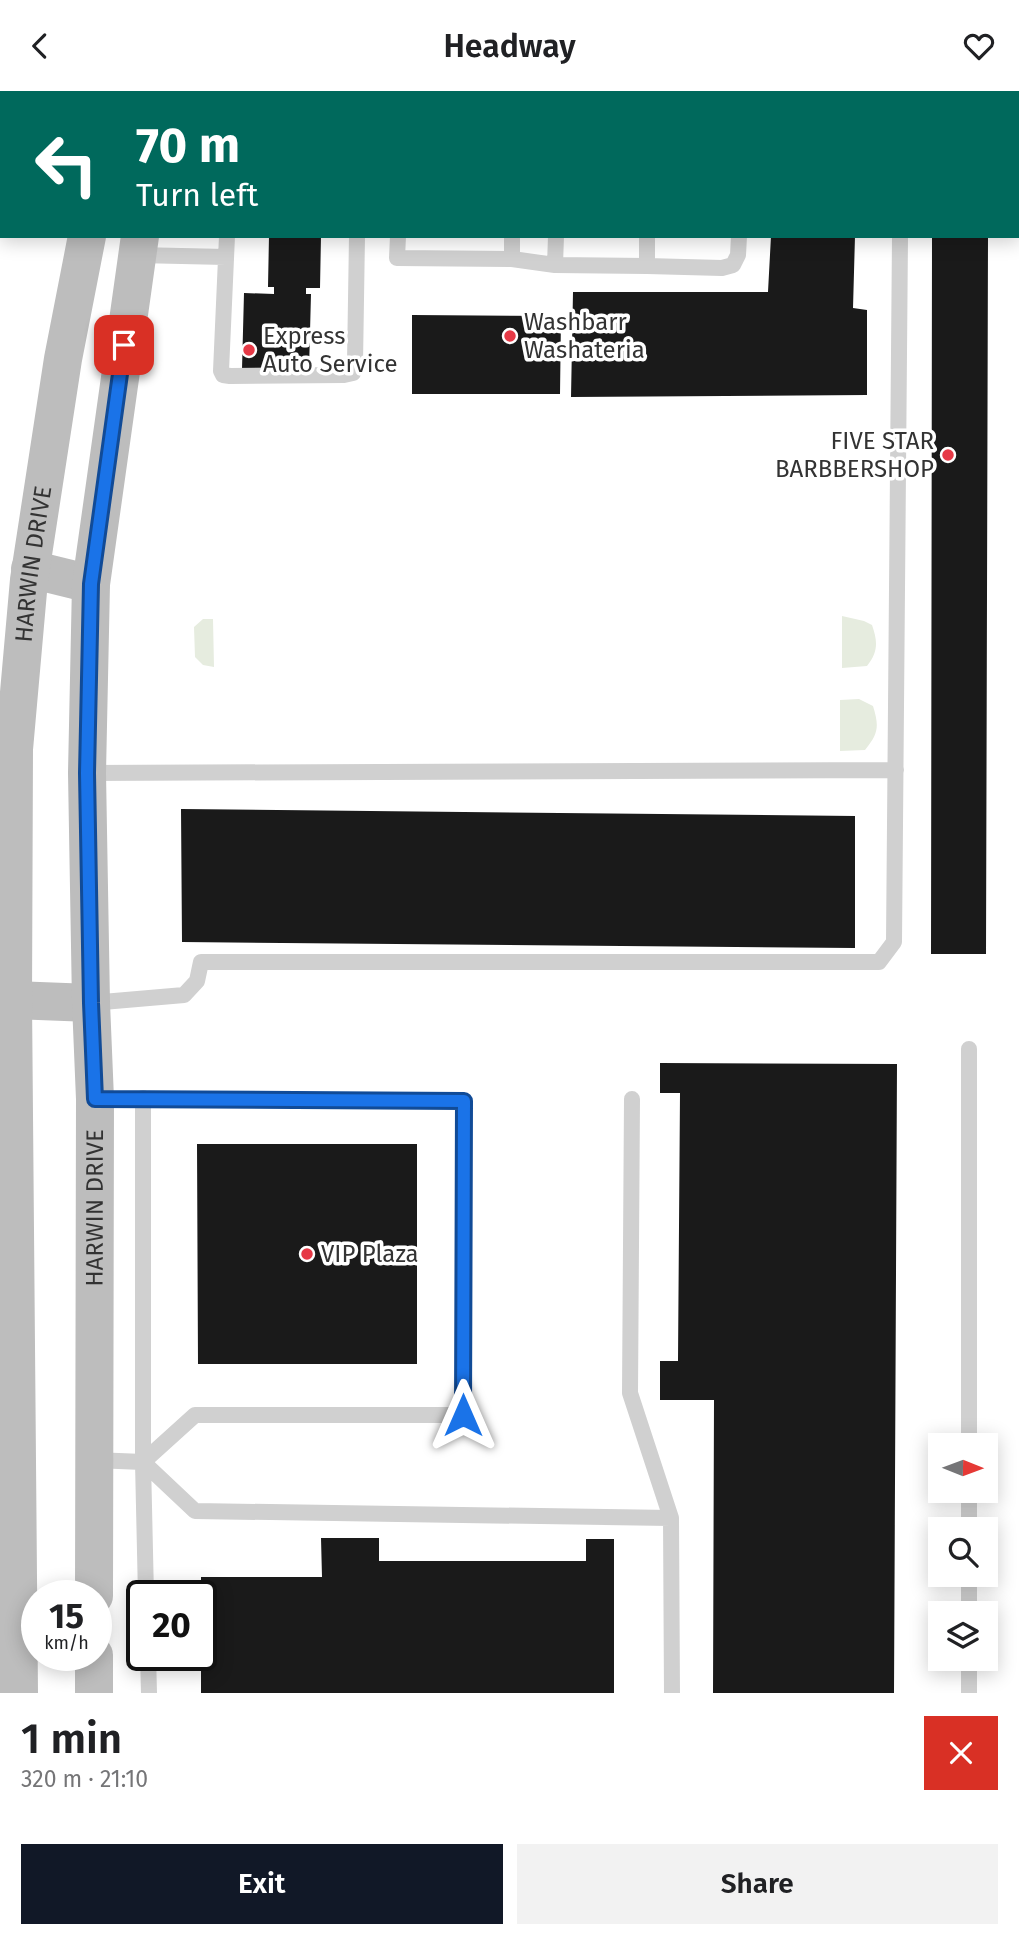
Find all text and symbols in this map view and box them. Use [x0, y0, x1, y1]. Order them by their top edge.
icon: back [21, 27, 59, 65]
text: Headway [443, 27, 576, 65]
icon: heart [960, 27, 998, 65]
text: 70 m [136, 116, 240, 175]
icon: left [21, 119, 112, 210]
text: Turn left [136, 176, 258, 214]
place label: Washbarr Washateria [524, 308, 645, 364]
pin [94, 315, 154, 375]
place label: Express Auto Service [263, 322, 397, 378]
icon: arrive [105, 326, 143, 364]
marker: Washbarr Washateria [502, 328, 518, 344]
marker: Express Auto Service [241, 342, 257, 358]
place label: FIVE STAR BARBBERSHOP [775, 427, 934, 483]
marker: FIVE STAR BARBBERSHOP [940, 447, 956, 463]
street label: HARWIN DRIVE [10, 484, 57, 643]
street label: HARWIN DRIVE [81, 1129, 109, 1287]
place label: VIP Plaza [321, 1240, 419, 1268]
marker: VIP Plaza [299, 1246, 315, 1262]
position arrow [426, 1378, 500, 1452]
north arrow [928, 1433, 998, 1503]
map controls [928, 1433, 998, 1671]
button: search [928, 1517, 998, 1587]
speed limit sign: 20 [126, 1580, 217, 1671]
text: 15 [49, 1595, 84, 1637]
button: layers [928, 1601, 998, 1671]
text: km/h [44, 1632, 89, 1654]
text: 1 min [21, 1714, 122, 1764]
button: close [924, 1716, 998, 1790]
text: 320 m · 21:10 [21, 1765, 148, 1793]
button: Exit [21, 1844, 503, 1924]
button: Share [517, 1844, 998, 1924]

